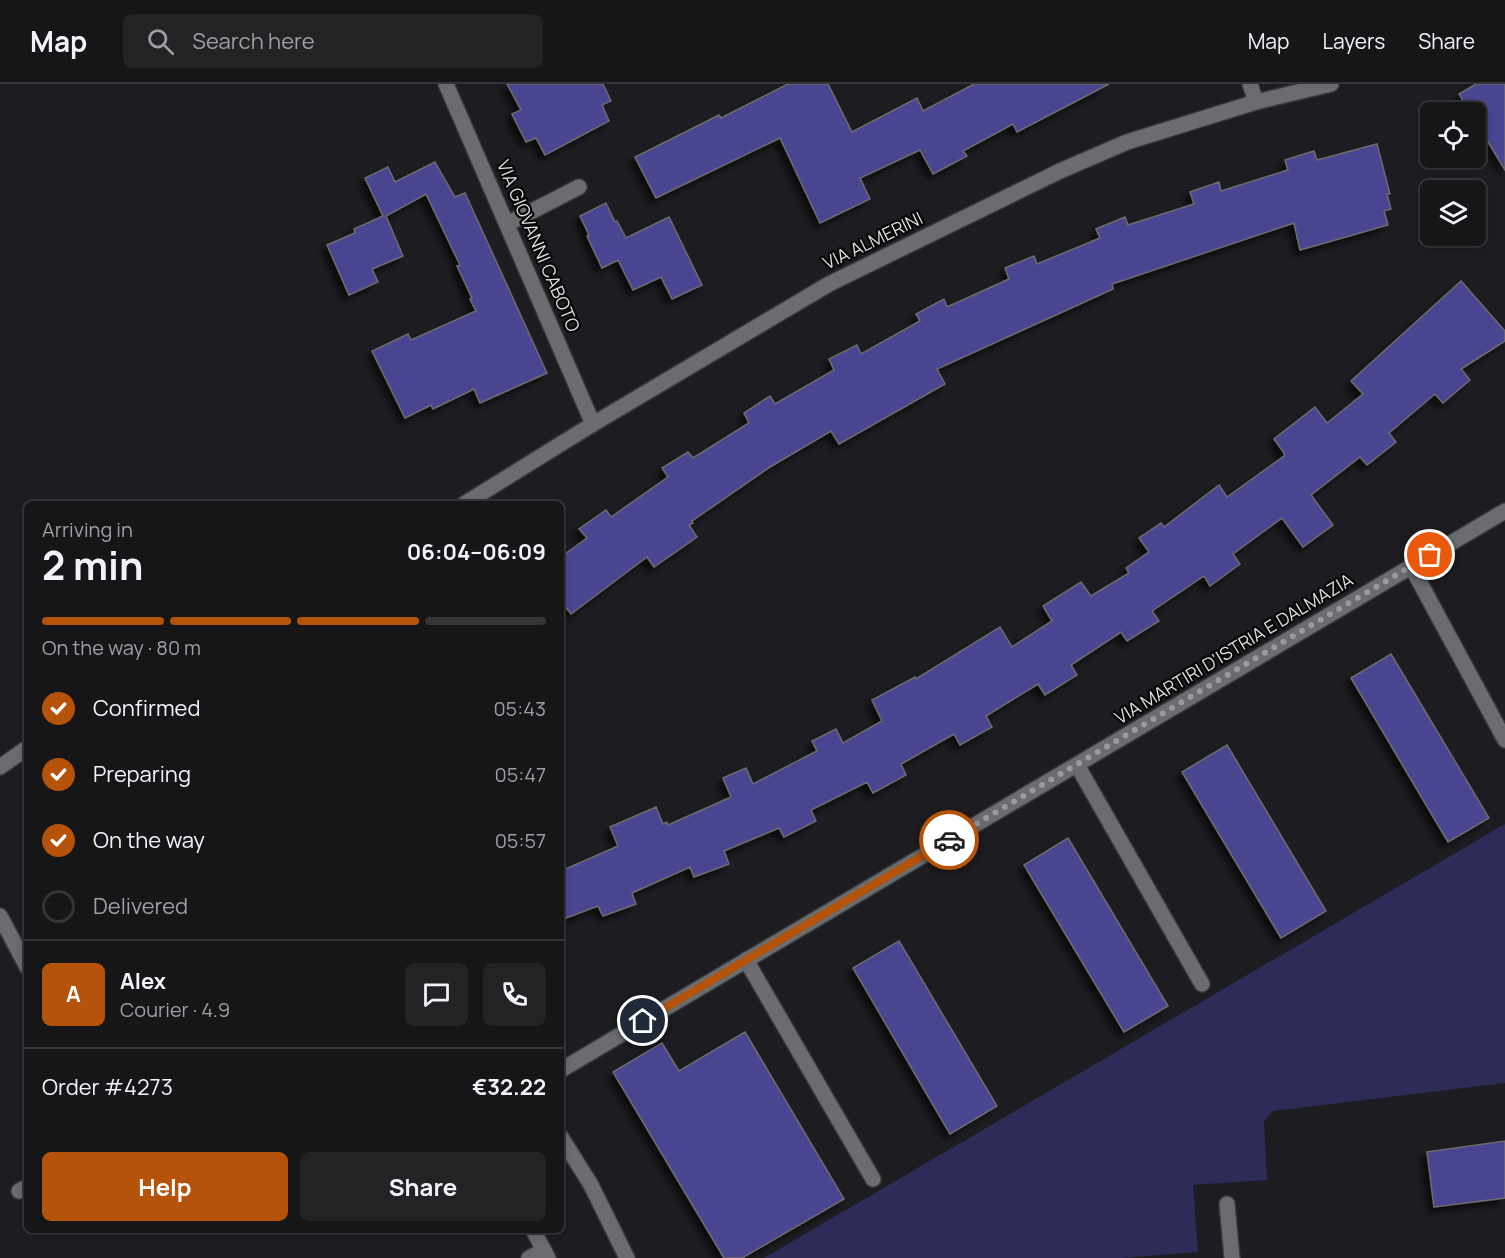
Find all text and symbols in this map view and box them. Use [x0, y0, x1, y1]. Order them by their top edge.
search box [123, 14, 543, 68]
text: Map [30, 22, 87, 60]
icon: search [144, 25, 177, 58]
text: Search here [192, 26, 315, 56]
text: Map [1248, 27, 1289, 55]
text: Layers [1322, 27, 1385, 55]
text: Share [1418, 27, 1475, 55]
map controls [1420, 102, 1486, 246]
button: locate [1420, 102, 1486, 168]
street label: VIA GIOVANNI CABOTO [492, 156, 586, 335]
button: layers [1420, 180, 1486, 246]
street label: VIA ALMERINI [819, 206, 926, 275]
text: Arriving in [42, 516, 133, 543]
pin [1404, 529, 1455, 580]
text: 06:04–06:09 [407, 537, 546, 567]
text: 2 min [42, 538, 143, 592]
icon: bag [1413, 538, 1446, 571]
street label: VIA MARTIRI D'ISTRIA E DALMAZIA [1110, 567, 1358, 729]
text: On the way · 80 m [42, 634, 201, 661]
icon: check [42, 692, 75, 725]
text: Confirmed [93, 693, 201, 723]
text: 05:43 [493, 695, 546, 722]
icon: check [42, 758, 75, 791]
text: Preparing [93, 759, 191, 789]
text: 05:47 [494, 761, 546, 788]
courier [919, 810, 979, 870]
icon: check [42, 824, 75, 857]
icon: car [933, 824, 966, 857]
text: On the way [93, 825, 205, 855]
text: 05:57 [495, 827, 546, 854]
text: Delivered [93, 891, 188, 921]
button: chat [405, 963, 468, 1026]
button: phone [483, 963, 546, 1026]
text: Alex [120, 966, 166, 996]
text: A [66, 979, 81, 1009]
pin [617, 995, 668, 1046]
text: Courier · 4.9 [120, 996, 230, 1023]
icon: home [626, 1004, 659, 1037]
text: Order #4273 [42, 1072, 173, 1102]
text: €32.22 [472, 1072, 546, 1102]
button: Help [42, 1152, 288, 1221]
button: Share [300, 1152, 546, 1221]

